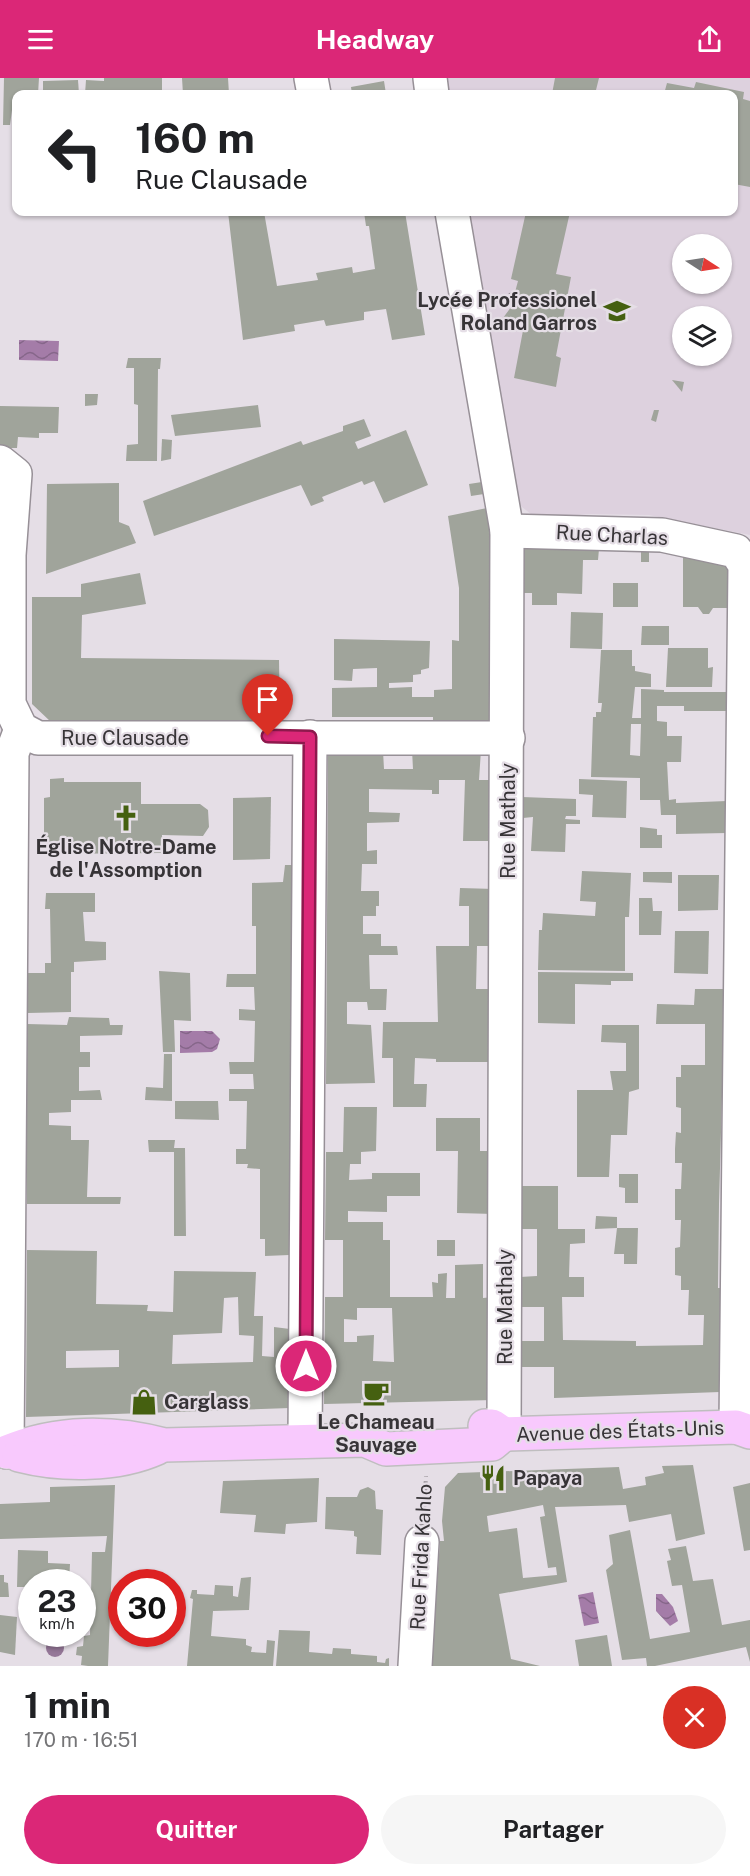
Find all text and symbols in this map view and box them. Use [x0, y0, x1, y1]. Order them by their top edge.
icon: menu [24, 23, 57, 56]
text: Headway [316, 23, 434, 55]
icon: share [693, 23, 726, 56]
text: 160 m [135, 113, 255, 162]
icon: left [36, 114, 114, 192]
text: Rue Clausade [135, 163, 308, 195]
north arrow [672, 234, 732, 294]
map controls [672, 234, 732, 366]
place label: Lycée Professionel Roland Garros [417, 288, 597, 335]
school or university icon: Lycée Professionel Roland Garros [602, 296, 632, 326]
button: layers [672, 306, 732, 366]
street label: Rue Charlas [555, 520, 669, 550]
pin [242, 674, 293, 736]
icon: arrive [251, 683, 284, 716]
street label: Rue Clausade [61, 726, 189, 750]
street label: Rue Mathaly [496, 763, 520, 879]
church icon: Église Notre-Dame de l'Assomption [111, 803, 141, 833]
place label: Église Notre-Dame de l'Assomption [35, 834, 217, 882]
street label: Rue Mathaly [493, 1249, 517, 1365]
position arrow [274, 1334, 338, 1398]
cafe icon: Le Chameau Sauvage [361, 1378, 391, 1408]
shop icon: Carglass [129, 1387, 159, 1417]
place label: Carglass [164, 1390, 249, 1414]
place label: Le Chameau Sauvage [317, 1410, 435, 1457]
street label: Avenue des États-Unis [515, 1414, 724, 1447]
restaurant icon: Papaya [478, 1463, 508, 1493]
place label: Papaya [513, 1466, 582, 1490]
street label: Rue Frida Kahlo [405, 1483, 437, 1631]
speed limit sign: 30 [108, 1569, 186, 1647]
text: 23 [37, 1583, 77, 1619]
text: km/h [39, 1615, 75, 1632]
text: 1 min [24, 1684, 111, 1726]
button: close [663, 1686, 726, 1749]
text: 170 m · 16:51 [24, 1728, 138, 1752]
button: Quitter [24, 1795, 369, 1864]
button: Partager [381, 1795, 726, 1864]

